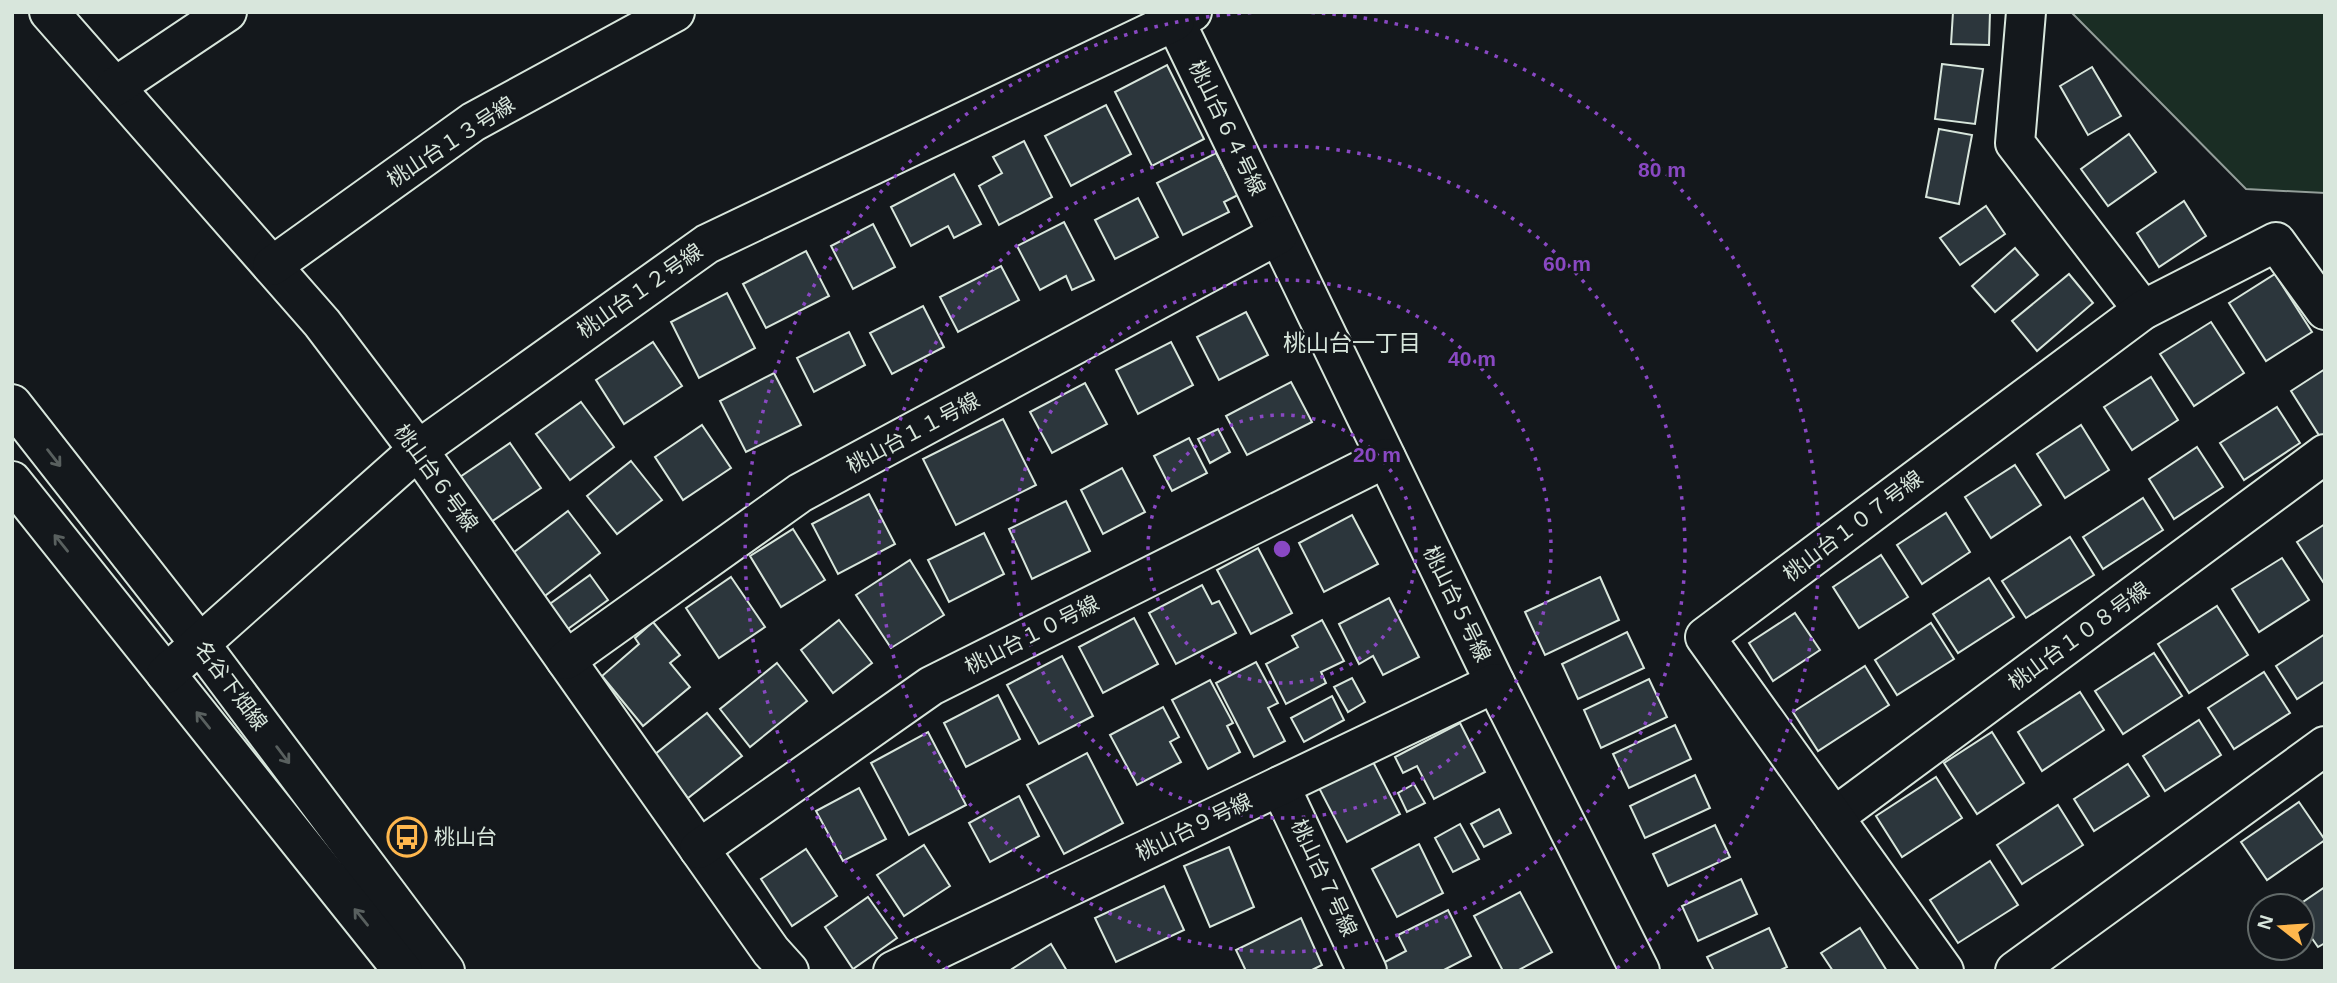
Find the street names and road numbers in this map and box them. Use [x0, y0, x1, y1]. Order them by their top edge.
street label: 桃山台６４号線 [1185, 57, 1270, 199]
street label: 桃山台１３号線 [383, 92, 519, 191]
street label: 桃山台１２号線 [573, 239, 707, 342]
street label: 桃山台１１号線 [842, 388, 983, 477]
street label: 桃山台６号線 [390, 420, 483, 535]
street label: 桃山台１０７号線 [1779, 466, 1927, 585]
street label: 桃山台５号線 [1419, 542, 1495, 665]
street label: 桃山台１０８号線 [2004, 577, 2153, 694]
street label: 桃山台１０号線 [961, 591, 1102, 678]
street label: 名谷下畑線 [191, 637, 272, 735]
street label: 桃山台９号線 [1132, 789, 1255, 865]
street label: 桃山台７号線 [1287, 816, 1362, 940]

